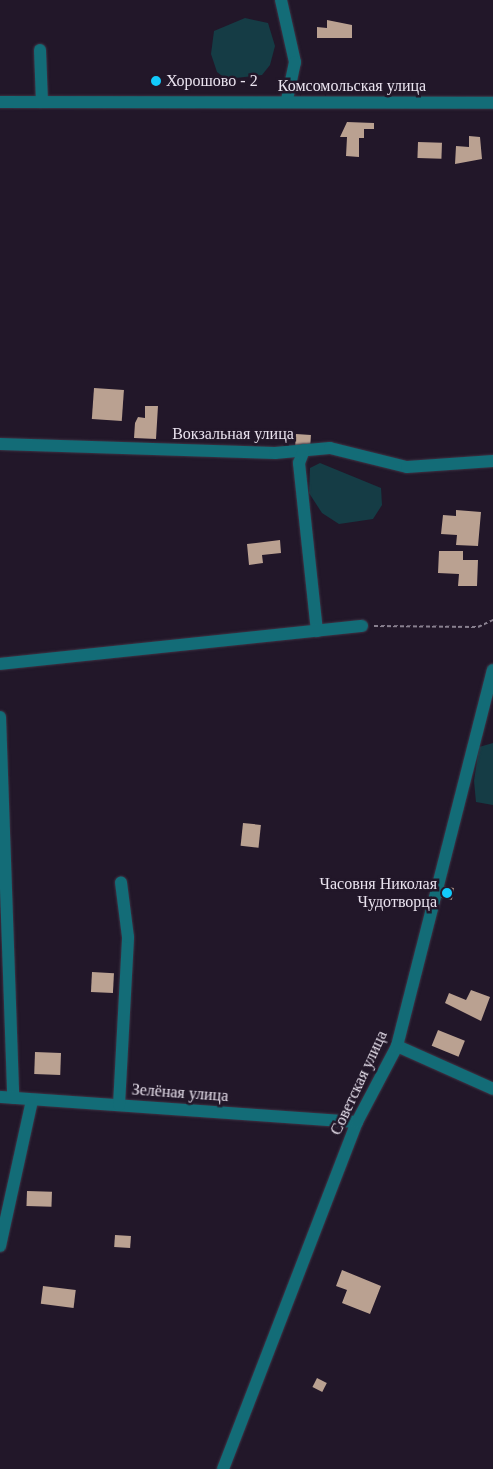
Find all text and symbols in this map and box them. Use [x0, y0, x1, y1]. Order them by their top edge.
place label: Хорошово - 2 [166, 71, 258, 91]
marker: Хорошово - 2 [150, 75, 162, 87]
street label: Комсомольская улица [278, 76, 426, 96]
street label: Вокзальная улица [172, 424, 294, 444]
place label: Часовня Николая Чудотворца [320, 874, 437, 912]
marker: Часовня Николая Чудотворца [441, 887, 453, 899]
street label: Советская улица [326, 1028, 392, 1138]
street label: Зелёная улица [131, 1080, 229, 1106]

